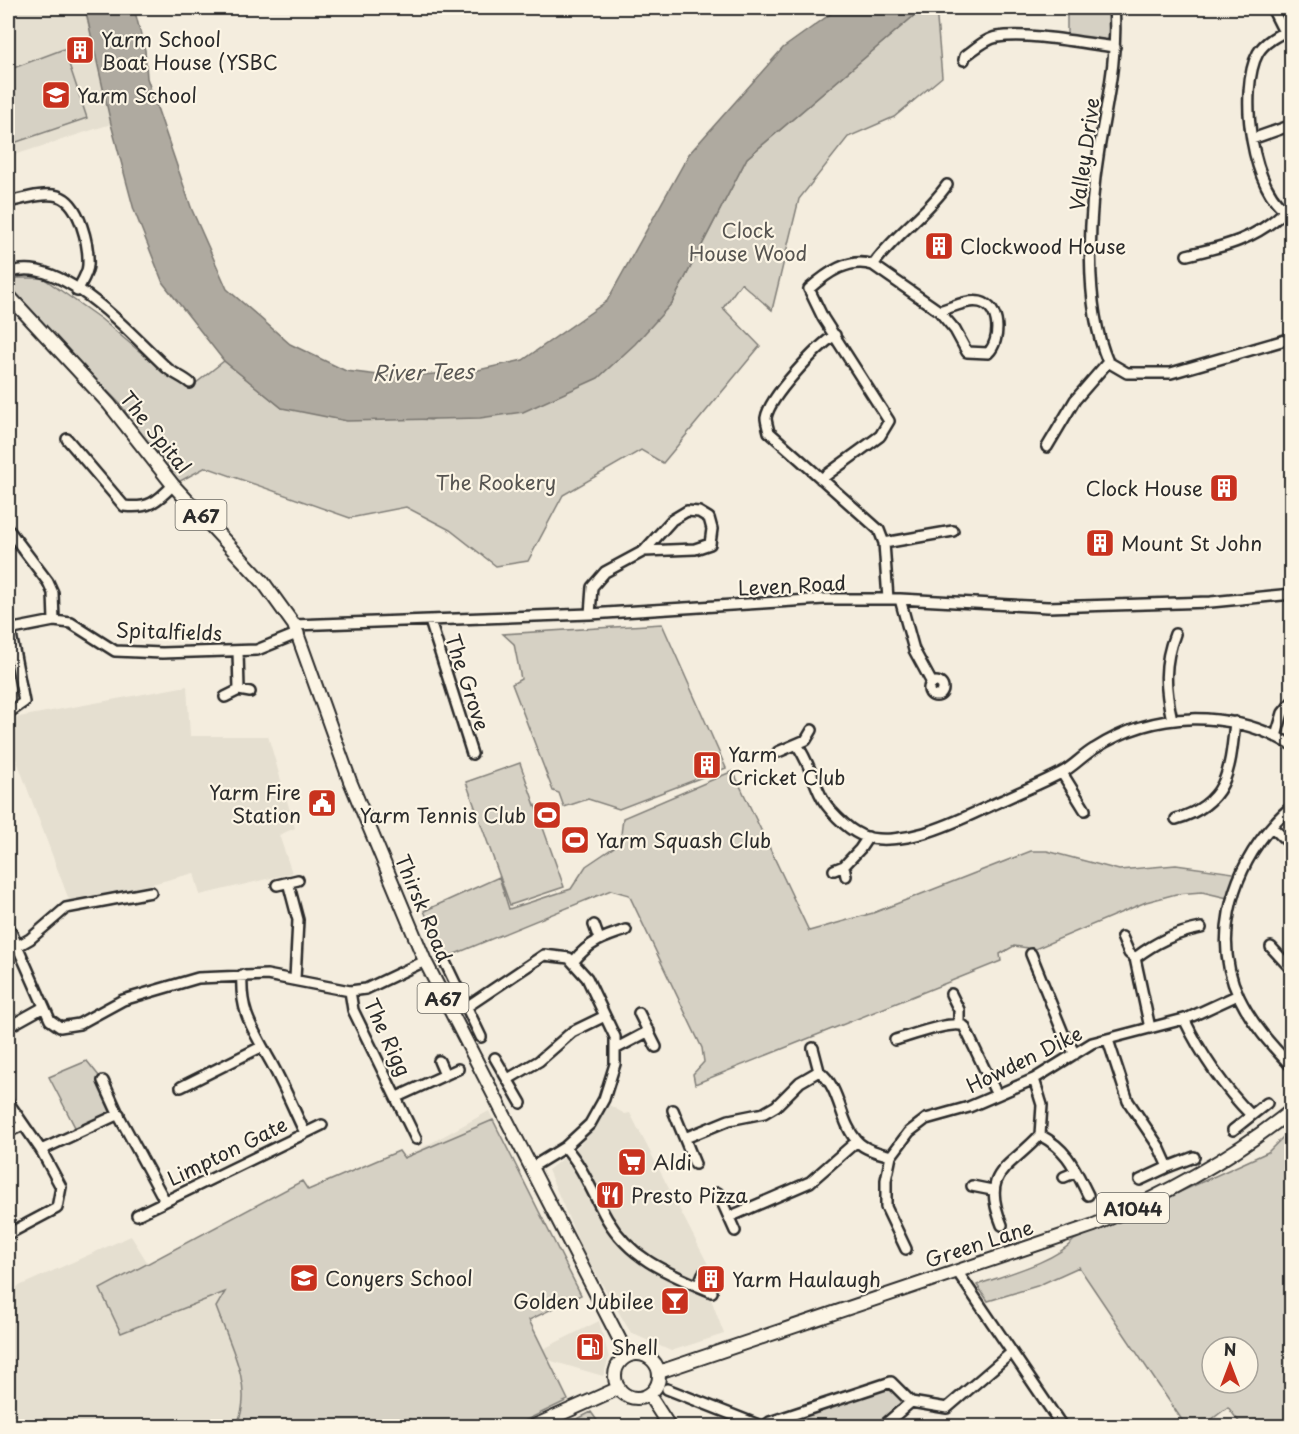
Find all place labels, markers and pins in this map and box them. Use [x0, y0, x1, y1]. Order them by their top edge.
place label: Yarm School Boat House (YSBC [101, 24, 278, 77]
building icon: Yarm School Boat House (YSBC [64, 34, 96, 66]
school or university icon: Yarm School [40, 79, 72, 111]
place label: Yarm School [77, 80, 197, 110]
building icon: Clockwood House [923, 230, 955, 262]
place label: Clockwood House [960, 231, 1126, 261]
building icon: Clock House [1208, 472, 1240, 504]
place label: Clock House [1086, 473, 1203, 503]
building icon: Mount St John [1084, 527, 1116, 559]
place label: Mount St John [1121, 528, 1262, 558]
place label: Yarm Cricket Club [728, 739, 845, 792]
building icon: Yarm Cricket Club [691, 749, 723, 781]
place label: Yarm Fire Station [209, 777, 301, 830]
public building icon: Yarm Fire Station [306, 787, 338, 819]
sports icon: Yarm Tennis Club [531, 799, 563, 831]
place label: Yarm Tennis Club [359, 800, 526, 830]
sports icon: Yarm Squash Club [559, 824, 591, 856]
place label: Yarm Squash Club [596, 825, 771, 855]
supermarket icon: Aldi [616, 1146, 648, 1178]
place label: Aldi [653, 1147, 692, 1177]
restaurant icon: Presto Pizza [594, 1179, 626, 1211]
place label: Presto Pizza [631, 1180, 748, 1210]
school or university icon: Conyers School [288, 1262, 320, 1294]
place label: Conyers School [325, 1263, 473, 1293]
building icon: Yarm Haulaugh [695, 1263, 727, 1295]
place label: Yarm Haulaugh [732, 1264, 881, 1294]
bar icon: Golden Jubilee [659, 1285, 691, 1317]
place label: Golden Jubilee [513, 1286, 654, 1316]
fuel station icon: Shell [574, 1331, 606, 1363]
place label: Shell [611, 1332, 658, 1362]

